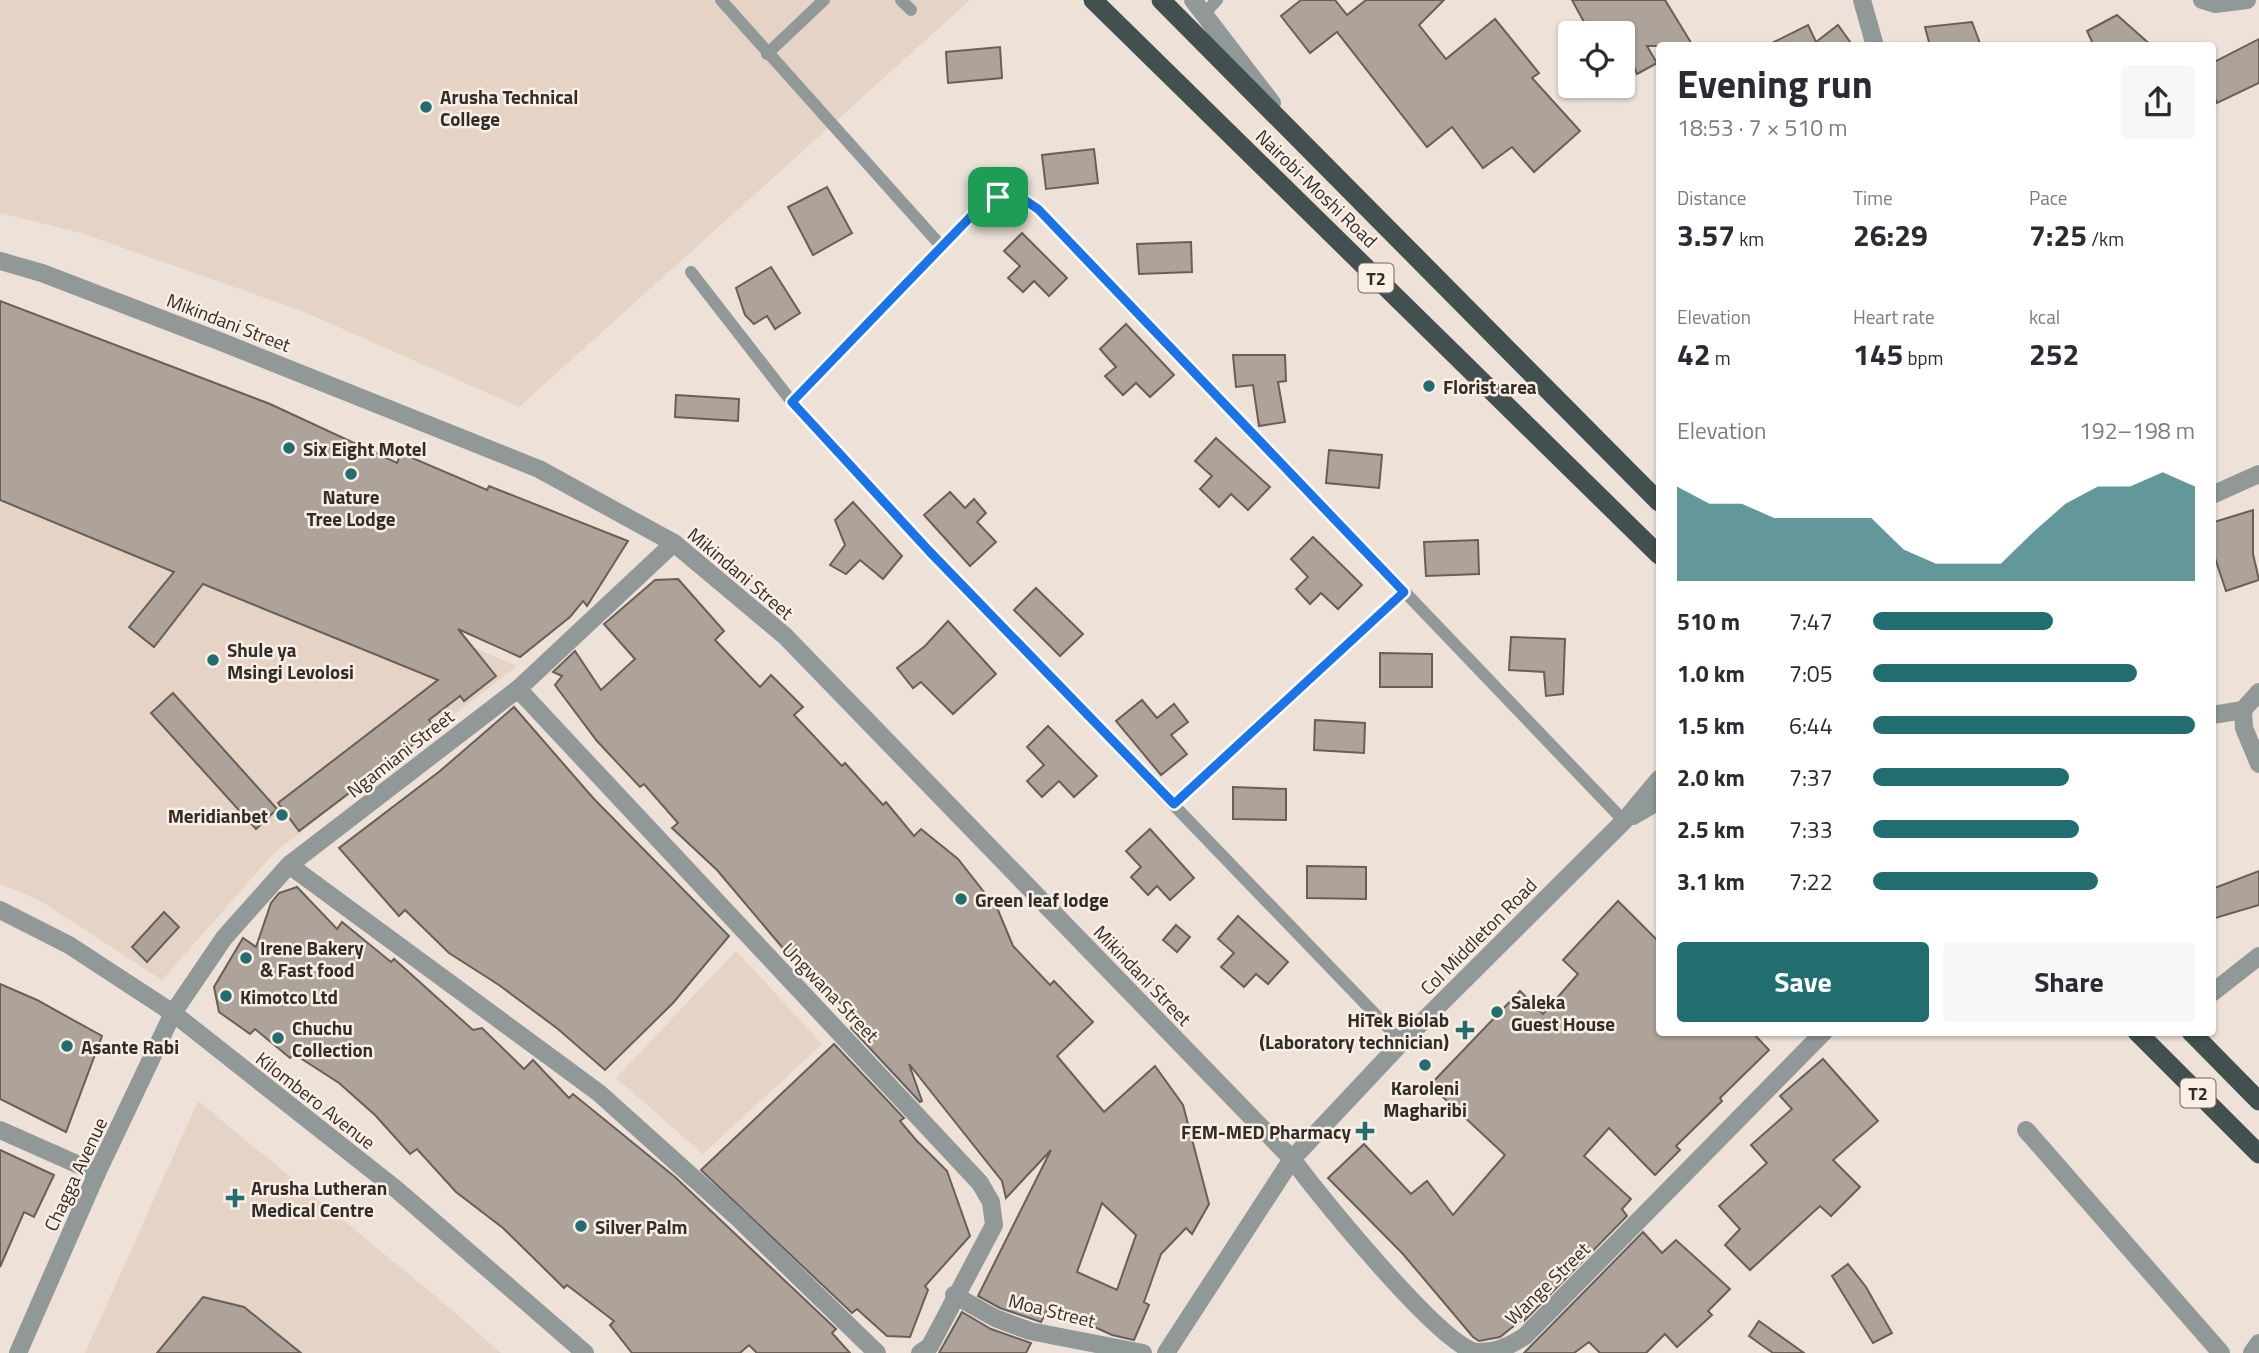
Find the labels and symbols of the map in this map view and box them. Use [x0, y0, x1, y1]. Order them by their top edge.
place label: Arusha Technical College [440, 82, 578, 133]
marker: Arusha Technical College [418, 99, 434, 115]
street label: Nairobi-Moshi Road [1249, 122, 1385, 254]
pin [968, 167, 1028, 227]
road number: T2 [1358, 264, 1394, 292]
street label: Mikindani Street [163, 285, 296, 359]
place label: Florist area [1443, 372, 1537, 401]
marker: Florist area [1421, 378, 1437, 394]
place label: Six Eight Motel [303, 434, 427, 463]
marker: Six Eight Motel [281, 440, 297, 456]
marker: Nature Tree Lodge [343, 466, 359, 482]
place label: Nature Tree Lodge [307, 482, 396, 533]
street label: Mikindani Street [682, 520, 801, 626]
place label: Shule ya Msingi Levolosi [227, 635, 354, 686]
marker: Shule ya Msingi Levolosi [205, 652, 221, 668]
street label: Ngamiani Street [340, 702, 460, 804]
place label: Meridianbet [168, 801, 268, 830]
marker: Meridianbet [274, 807, 290, 823]
street label: Col Middleton Road [1413, 871, 1543, 1001]
place label: Green leaf lodge [975, 885, 1109, 914]
marker: Green leaf lodge [953, 891, 969, 907]
street label: Mikindani Street [1087, 918, 1199, 1032]
place label: Irene Bakery & Fast food [260, 933, 364, 984]
street label: Ungwana Street [776, 936, 886, 1049]
marker: Irene Bakery & Fast food [238, 950, 254, 966]
place label: Kimotco Ltd [240, 982, 338, 1011]
place label: Saleka Guest House [1511, 987, 1615, 1038]
marker: Kimotco Ltd [218, 988, 234, 1004]
marker: Saleka Guest House [1489, 1004, 1505, 1020]
place label: HiTek Biolab (Laboratory technician) [1259, 1005, 1449, 1056]
place label: Chuchu Collection [292, 1013, 373, 1064]
marker: HiTek Biolab (Laboratory technician) [1455, 1020, 1475, 1040]
marker: Chuchu Collection [270, 1030, 286, 1046]
place label: Asante Rabi [81, 1032, 179, 1061]
marker: Asante Rabi [59, 1038, 75, 1054]
street label: Kilombero Avenue [250, 1044, 382, 1156]
marker: Karoleni Magharibi [1417, 1057, 1433, 1073]
place label: Karoleni Magharibi [1383, 1073, 1467, 1124]
road number: T2 [2180, 1078, 2216, 1108]
street label: Chagga Avenue [36, 1112, 114, 1236]
place label: FEM-MED Pharmacy [1181, 1117, 1351, 1146]
marker: FEM-MED Pharmacy [1357, 1123, 1373, 1139]
place label: Arusha Lutheran Medical Centre [251, 1173, 387, 1224]
marker: Arusha Lutheran Medical Centre [225, 1188, 245, 1208]
place label: Silver Palm [595, 1212, 688, 1241]
marker: Silver Palm [573, 1218, 589, 1234]
street label: Wange Street [1498, 1235, 1596, 1331]
street label: Moa Street [1006, 1285, 1099, 1335]

